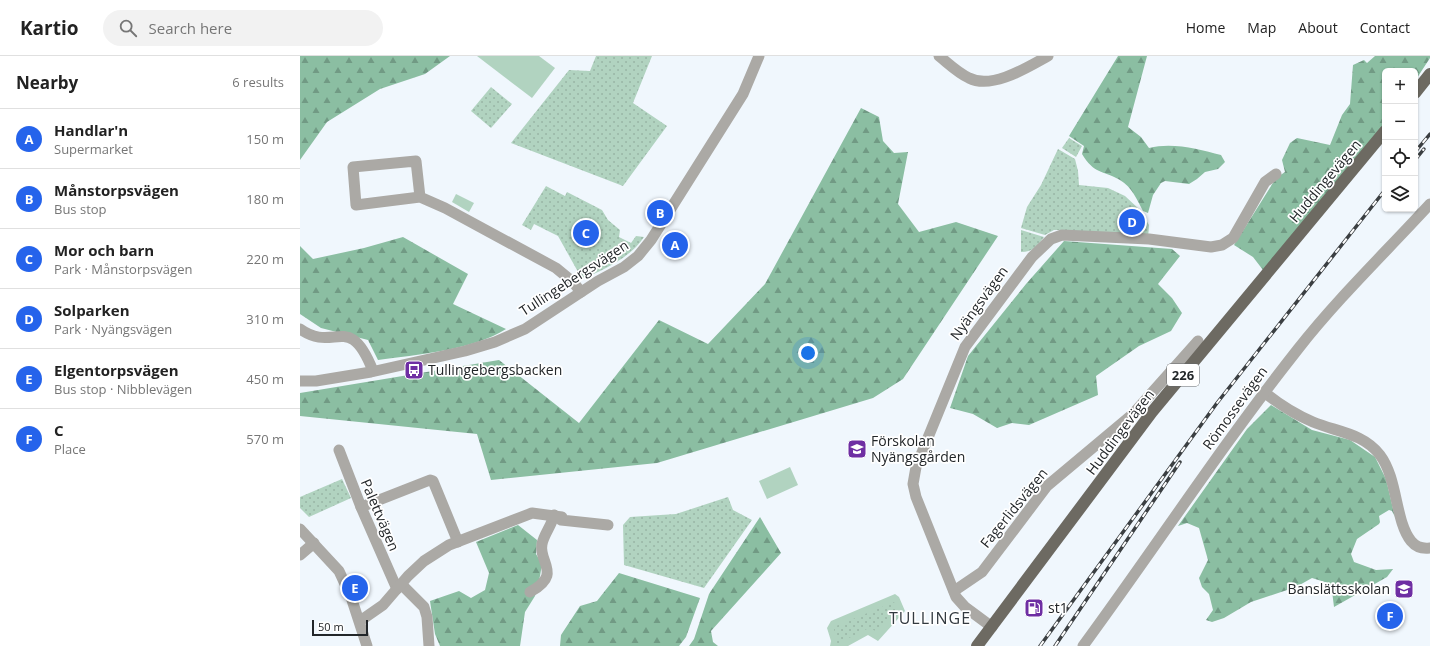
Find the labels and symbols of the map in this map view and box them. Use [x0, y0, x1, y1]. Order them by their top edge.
street label: Huddingevägen [1284, 135, 1365, 226]
pin: B [647, 198, 673, 228]
pin: D [1119, 207, 1145, 237]
pin: C [573, 218, 599, 248]
pin: A [662, 230, 688, 260]
street label: Tullingebergsvägen [516, 235, 632, 320]
street label: Nyängsvägen [945, 262, 1012, 343]
your location [798, 343, 818, 363]
bus stop icon: Tullingebergsbacken [403, 359, 425, 381]
place label: Tullingebergsbacken [428, 360, 562, 379]
street label: Römossevägen [1198, 362, 1271, 453]
road number: 226 [1167, 364, 1199, 386]
street label: Huddingevägen [1081, 385, 1158, 478]
place label: Förskolan Nyängsgården [871, 431, 965, 466]
school or university icon: Förskolan Nyängsgården [846, 438, 868, 460]
street label: Fagerlidsvägen [976, 464, 1052, 551]
street label: Palettvägen [357, 476, 404, 554]
pin: E [342, 573, 368, 603]
school or university icon: Banslättsskolan [1393, 578, 1415, 600]
place label: Banslättsskolan [1288, 579, 1390, 598]
fuel station icon: st1 [1023, 597, 1045, 619]
place label: st1 [1048, 598, 1068, 617]
pin: F [1377, 601, 1403, 631]
district label: TULLINGE [889, 607, 971, 629]
scale bar [312, 618, 368, 637]

